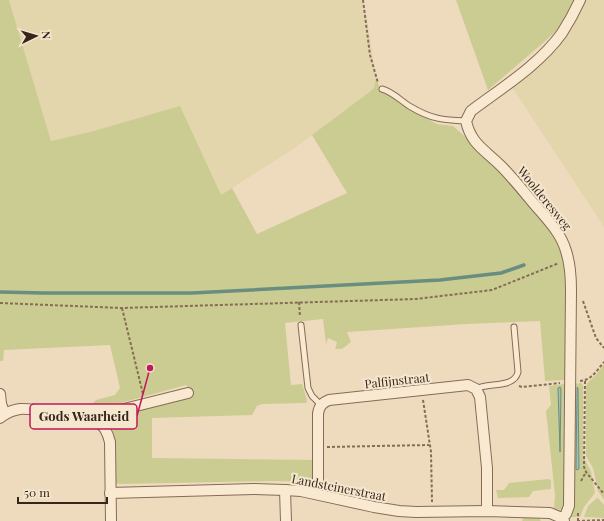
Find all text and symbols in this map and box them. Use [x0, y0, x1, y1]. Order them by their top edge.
north arrow [16, 16, 56, 56]
text: N [39, 30, 54, 40]
street label: Woolderesweg [514, 162, 576, 234]
street label: Palfijnstraat [364, 369, 431, 391]
callout: Gods Waarheid [30, 404, 137, 429]
text: Gods Waarheid [39, 407, 129, 424]
street label: Landsteinerstraat [290, 470, 388, 504]
scale bar [18, 479, 107, 505]
text: 50 m [24, 484, 50, 500]

